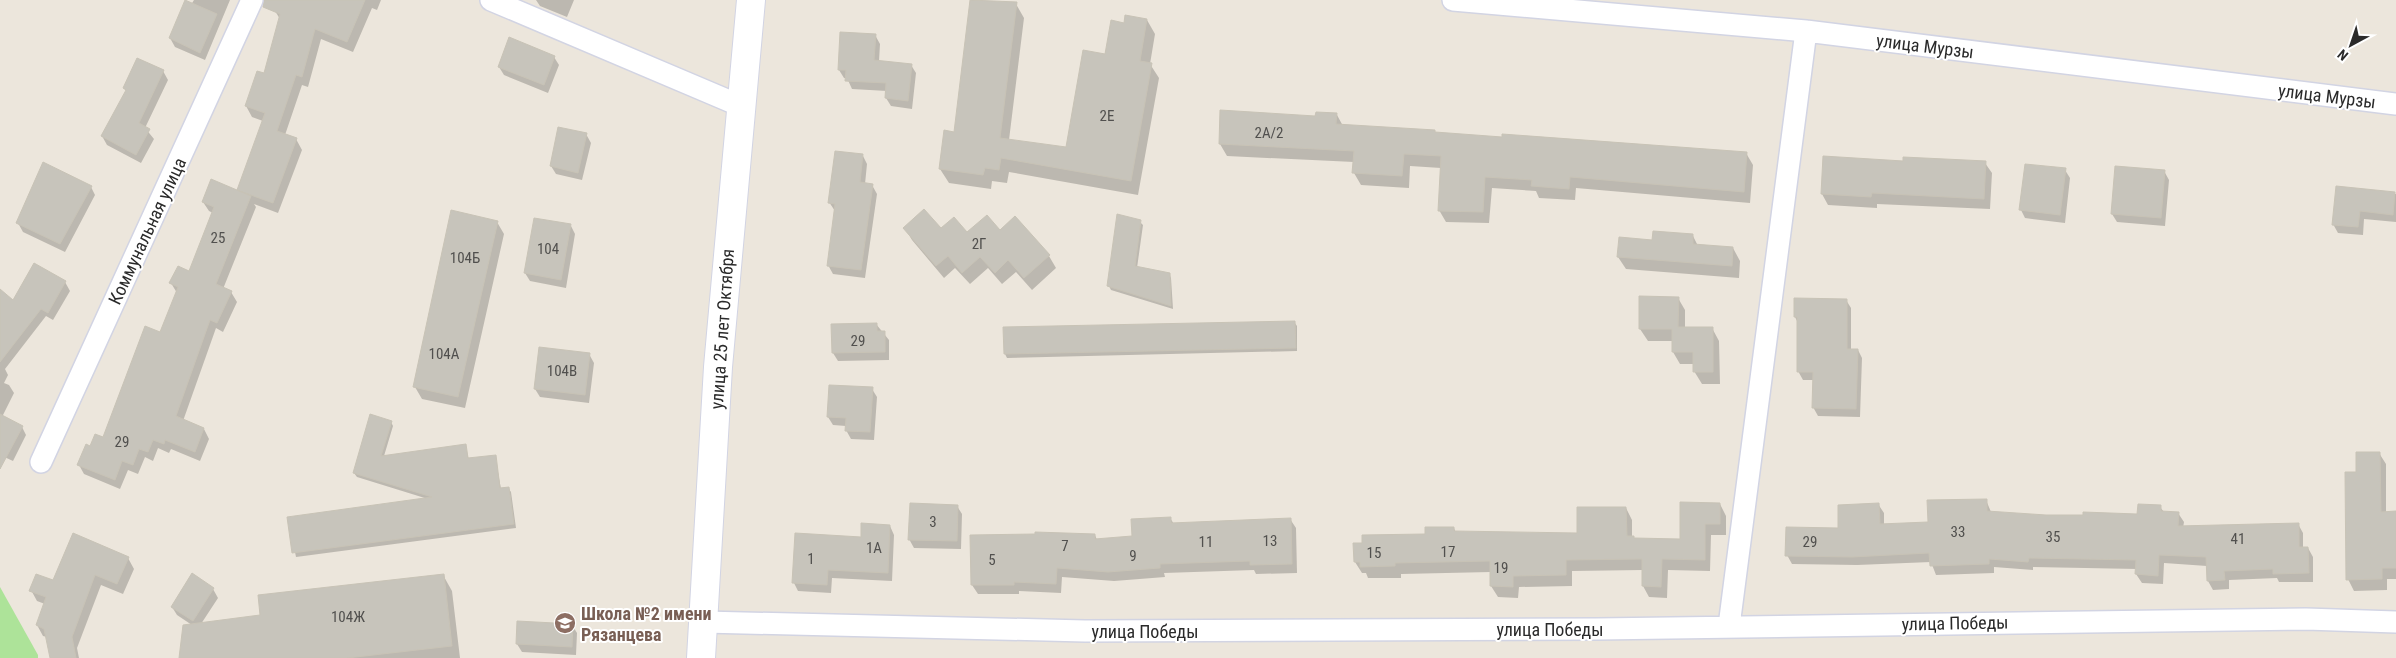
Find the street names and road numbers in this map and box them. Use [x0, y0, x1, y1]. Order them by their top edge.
street label: улица Мурзы [1875, 30, 1975, 62]
street label: улица Мурзы [2277, 80, 2377, 112]
street label: Коммунальная улица [104, 154, 190, 308]
street label: улица 25 лет Октября [706, 248, 738, 410]
street label: улица Победы [1901, 612, 2009, 634]
street label: улица Победы [1497, 619, 1603, 640]
street label: улица Победы [1092, 621, 1198, 642]

